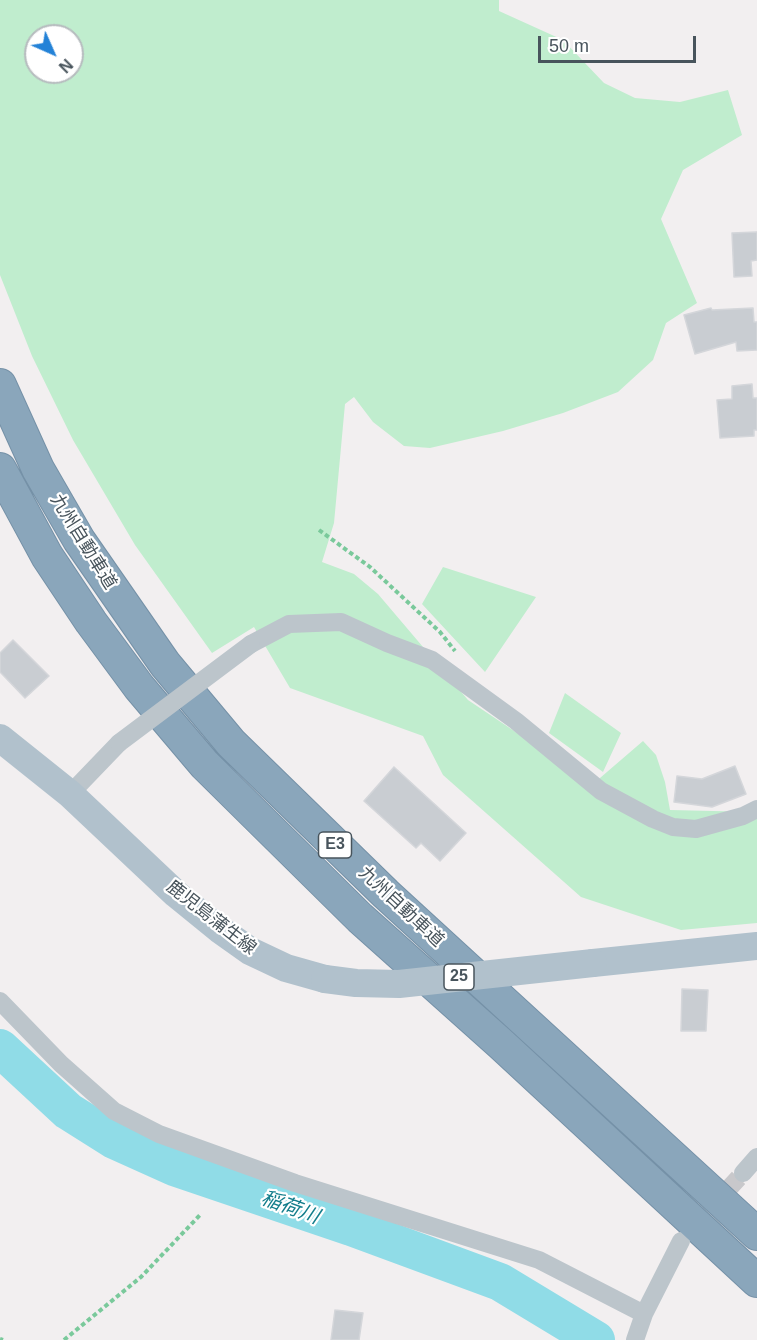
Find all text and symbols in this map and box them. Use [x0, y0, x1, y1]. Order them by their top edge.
north arrow [24, 24, 84, 84]
scale bar [541, 24, 698, 62]
text: 50 m [549, 36, 589, 56]
text: N [56, 56, 76, 76]
street label: 九州自動車道 [45, 490, 121, 594]
road number: E3 [318, 832, 352, 858]
street label: 九州自動車道 [354, 862, 448, 952]
street label: 鹿児島蒲生線 [162, 876, 260, 960]
road number: 25 [444, 964, 474, 990]
water label: 稲荷川 [258, 1186, 322, 1230]

